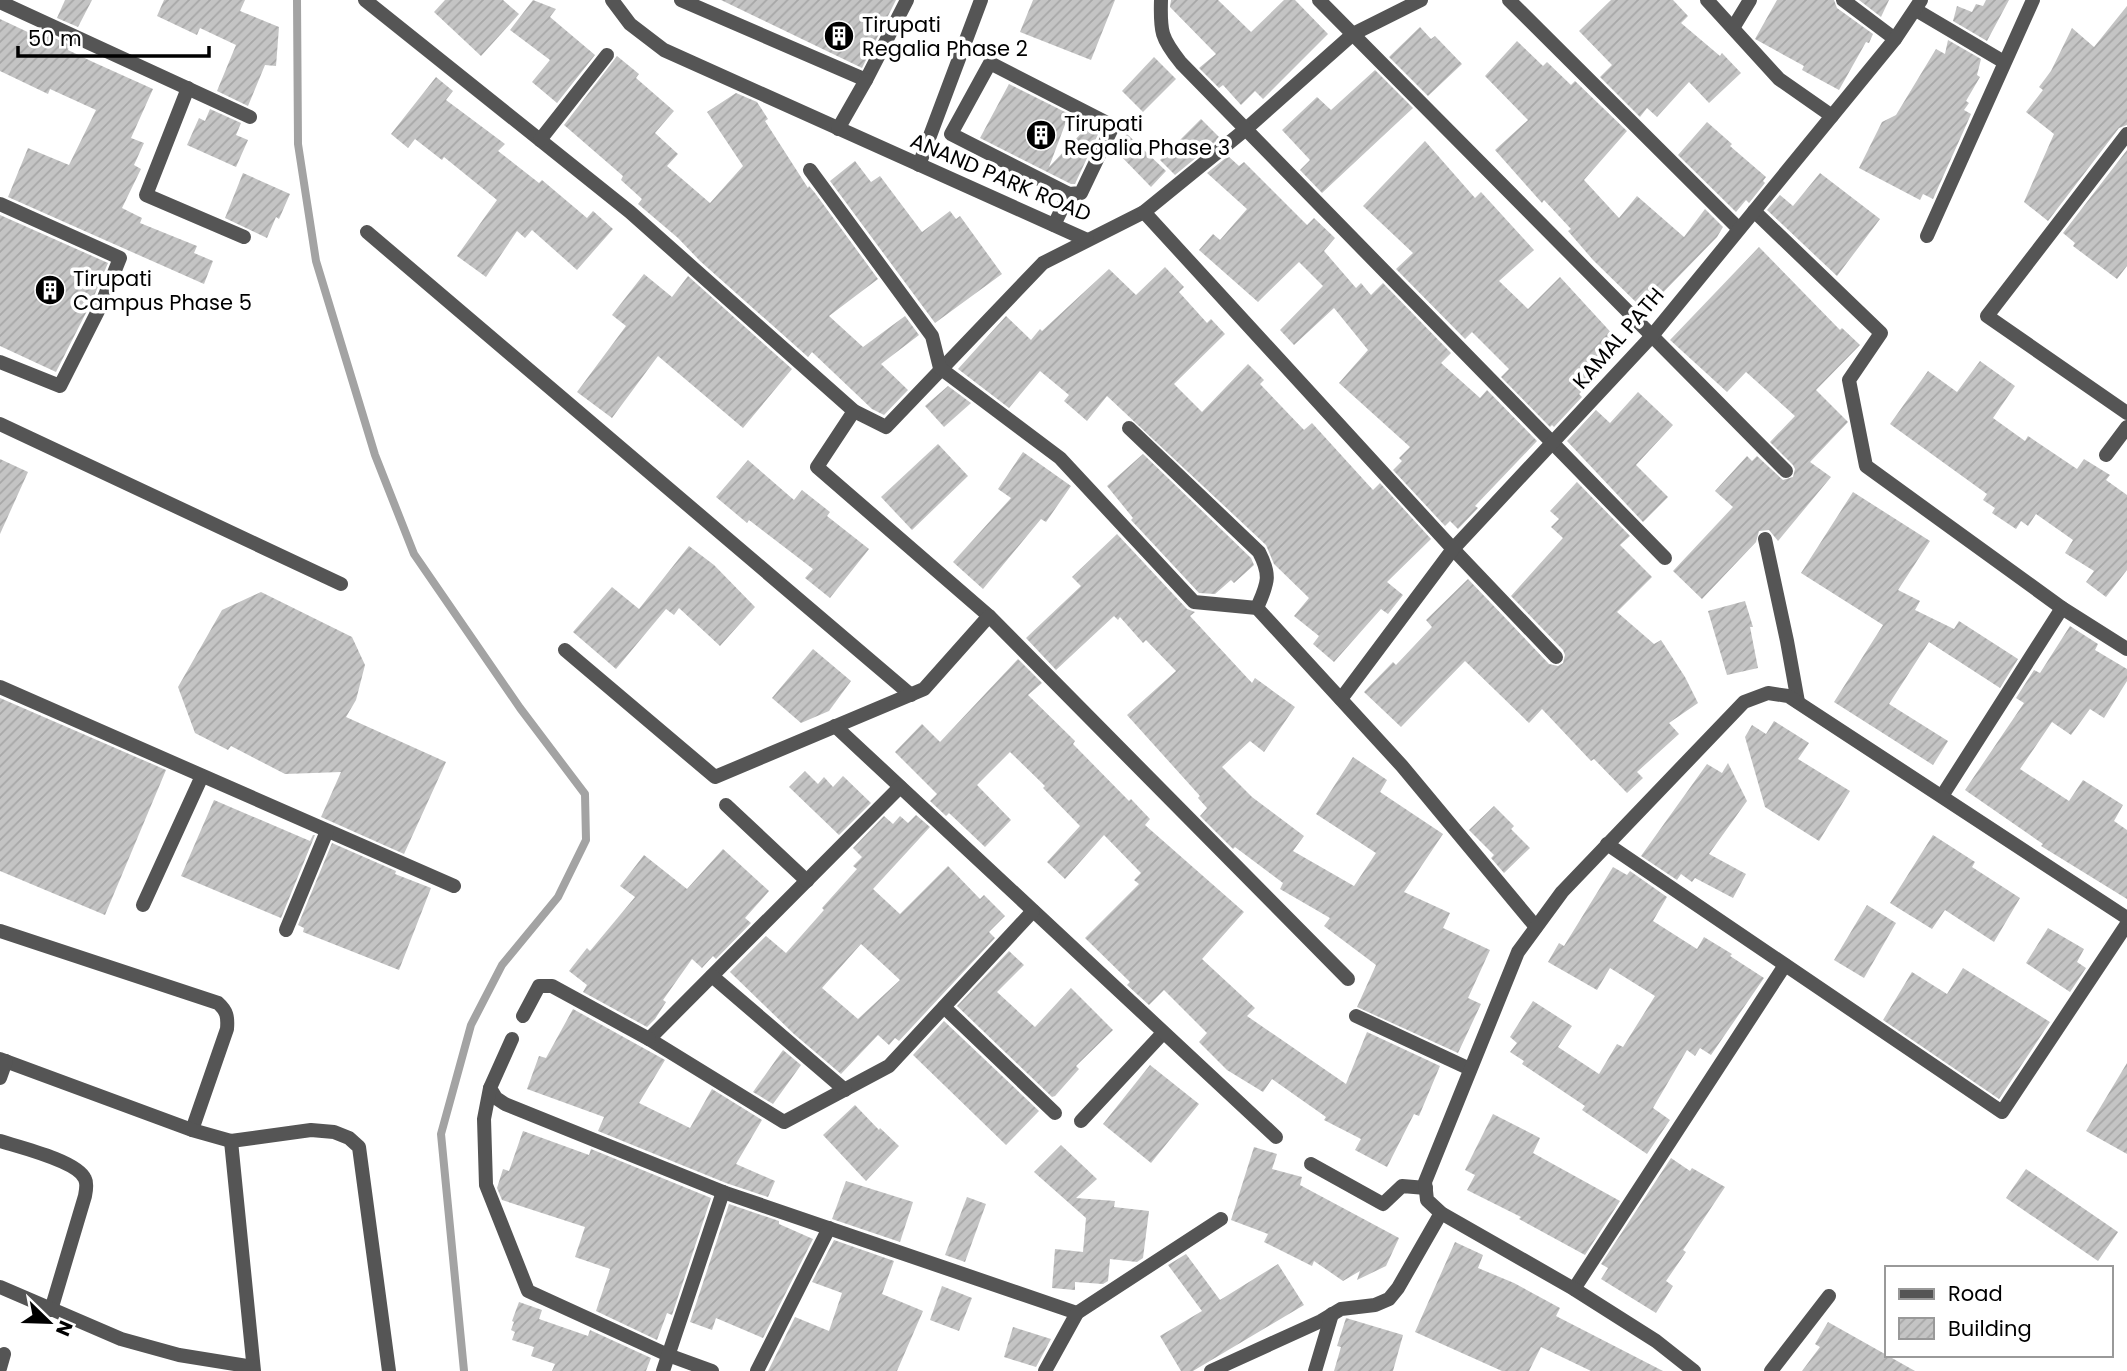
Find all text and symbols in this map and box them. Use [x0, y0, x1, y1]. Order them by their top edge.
place label: Tirupati Regalia Phase 2 [862, 10, 1028, 63]
scale bar [18, 14, 208, 58]
building icon: Tirupati Regalia Phase 2 [822, 19, 856, 53]
text: 50 m [28, 24, 82, 53]
place label: Tirupati Regalia Phase 3 [1064, 109, 1230, 162]
building icon: Tirupati Regalia Phase 3 [1024, 118, 1058, 152]
street label: ANAND PARK ROAD [906, 126, 1096, 228]
place label: Tirupati Campus Phase 5 [73, 264, 252, 317]
building icon: Tirupati Campus Phase 5 [33, 273, 67, 307]
street label: KAMAL PATH [1566, 281, 1670, 395]
legend [1885, 1266, 2113, 1357]
text: Road [1948, 1279, 2003, 1308]
north arrow [14, 1287, 84, 1357]
text: Building [1948, 1314, 2032, 1343]
text: N [49, 1317, 79, 1340]

